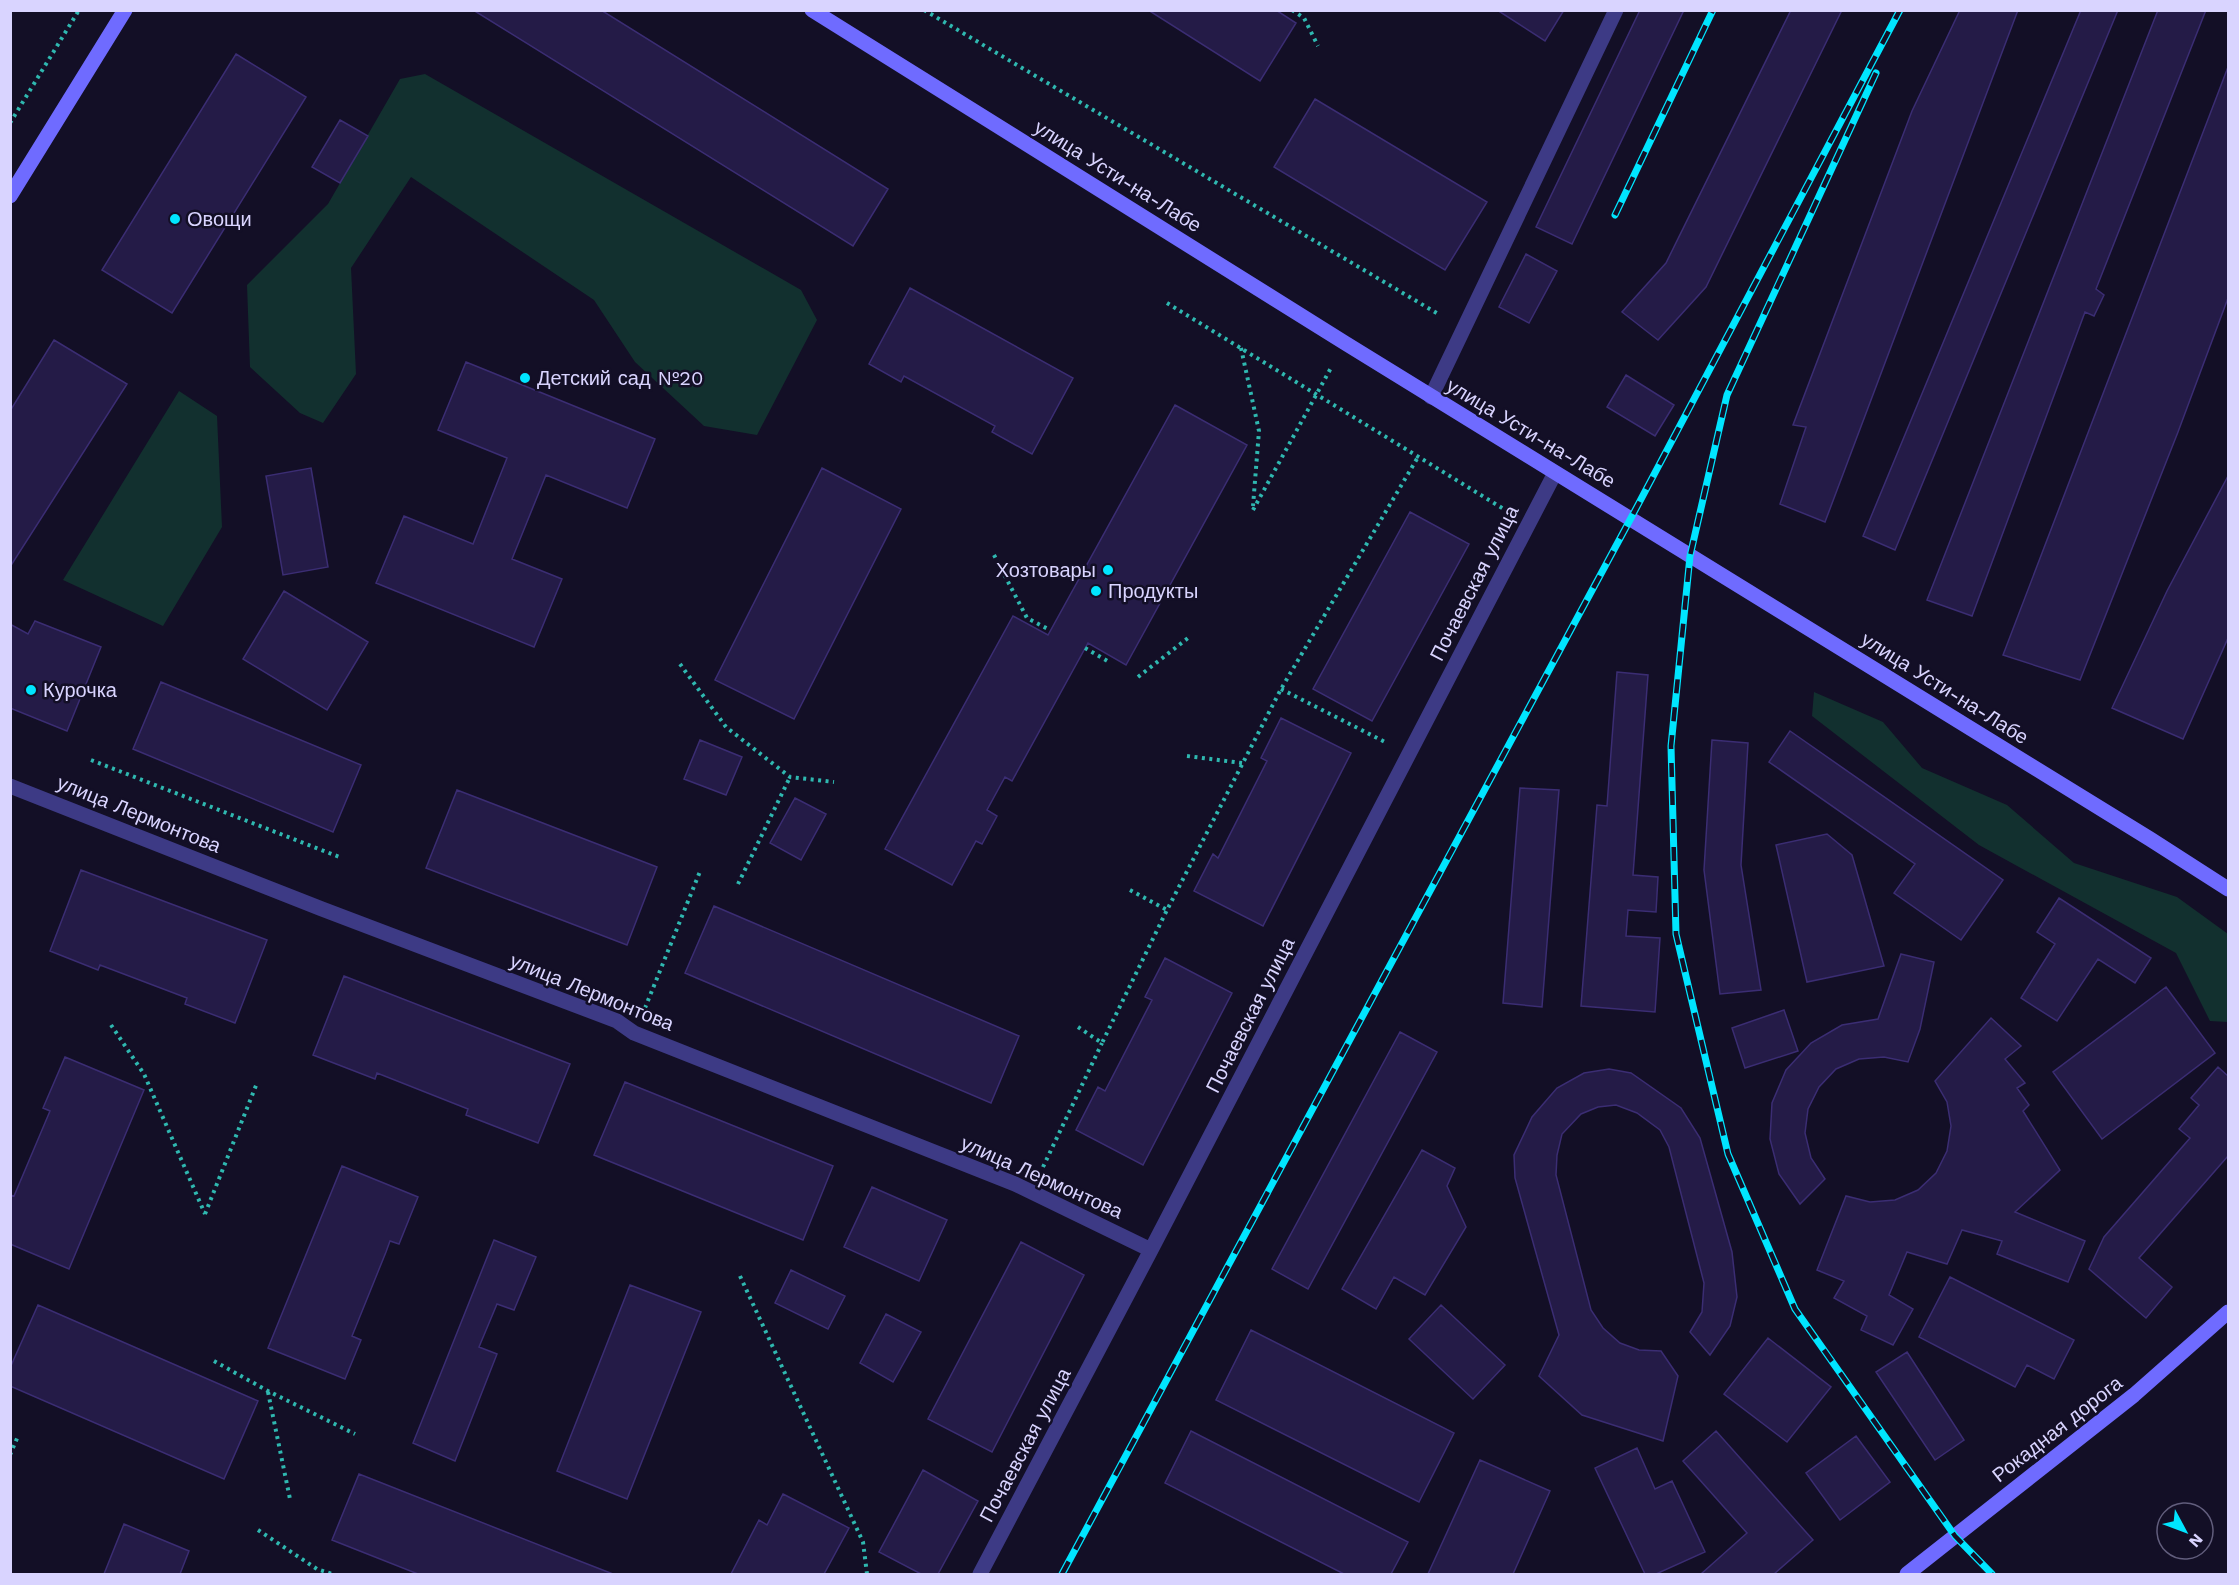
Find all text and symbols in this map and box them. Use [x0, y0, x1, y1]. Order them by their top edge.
street label: улица Усти-на-Лабе [1030, 115, 1206, 237]
place label: Овощи [187, 207, 252, 231]
marker: Овощи [168, 212, 182, 226]
place label: Детский сад №20 [537, 366, 703, 390]
marker: Детский сад №20 [518, 371, 532, 385]
street label: улица Усти-на-Лабе [1442, 373, 1620, 493]
street label: Почаевская улица [1424, 501, 1524, 665]
place label: Хозтовары [996, 558, 1096, 582]
marker: Хозтовары [1101, 563, 1115, 577]
place label: Продукты [1108, 579, 1198, 603]
marker: Продукты [1089, 584, 1103, 598]
street label: улица Усти-на-Лабе [1857, 627, 2033, 749]
place label: Курочка [43, 678, 118, 702]
marker: Курочка [24, 683, 38, 697]
street label: улица Лермонтова [54, 770, 225, 858]
street label: Почаевская улица [1200, 933, 1300, 1097]
street label: улица Лермонтова [507, 948, 678, 1036]
street label: улица Лермонтова [957, 1131, 1127, 1224]
street label: Почаевская улица [974, 1363, 1076, 1526]
street label: Рокадная дорога [1987, 1370, 2127, 1487]
north arrow [2155, 1501, 2215, 1561]
text: N [2185, 1530, 2207, 1551]

